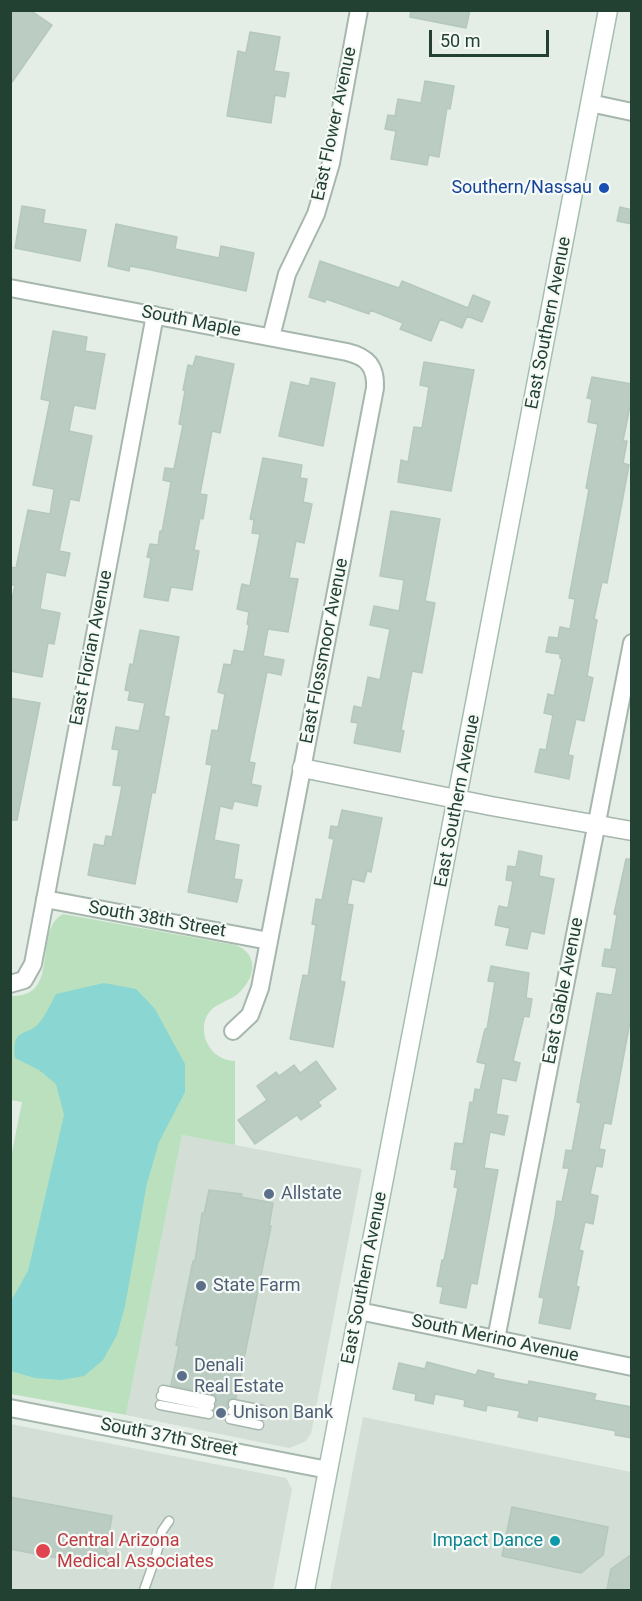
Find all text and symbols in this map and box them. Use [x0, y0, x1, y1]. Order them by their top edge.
scale bar [432, 18, 552, 56]
text: 50 m [440, 30, 480, 51]
street label: East Flower Avenue [308, 45, 362, 203]
place label: Southern/Nassau [451, 177, 592, 199]
marker: Southern/Nassau [597, 181, 611, 195]
street label: East Southern Avenue [522, 235, 576, 411]
street label: South Maple [140, 302, 242, 342]
street label: East Flossmoor Avenue [296, 556, 354, 746]
street label: East Florian Avenue [66, 568, 118, 728]
street label: East Southern Avenue [431, 713, 485, 889]
street label: South 38th Street [87, 897, 227, 943]
street label: East Gable Avenue [539, 916, 589, 1066]
place label: Allstate [281, 1183, 342, 1205]
marker: Allstate [262, 1187, 276, 1201]
street label: East Southern Avenue [338, 1190, 392, 1366]
place label: State Farm [213, 1275, 301, 1297]
marker: State Farm [194, 1279, 208, 1293]
street label: South Merino Avenue [409, 1311, 581, 1367]
place label: Denali Real Estate [194, 1355, 284, 1398]
marker: Denali Real Estate [175, 1369, 189, 1383]
place label: Unison Bank [233, 1402, 333, 1424]
marker: Unison Bank [214, 1406, 228, 1420]
street label: South 37th Street [99, 1414, 239, 1462]
place label: Central Arizona Medical Associates [57, 1530, 214, 1572]
place label: Impact Dance [432, 1530, 543, 1552]
marker: Impact Dance [548, 1534, 562, 1548]
marker: Central Arizona Medical Associates [34, 1542, 52, 1560]

